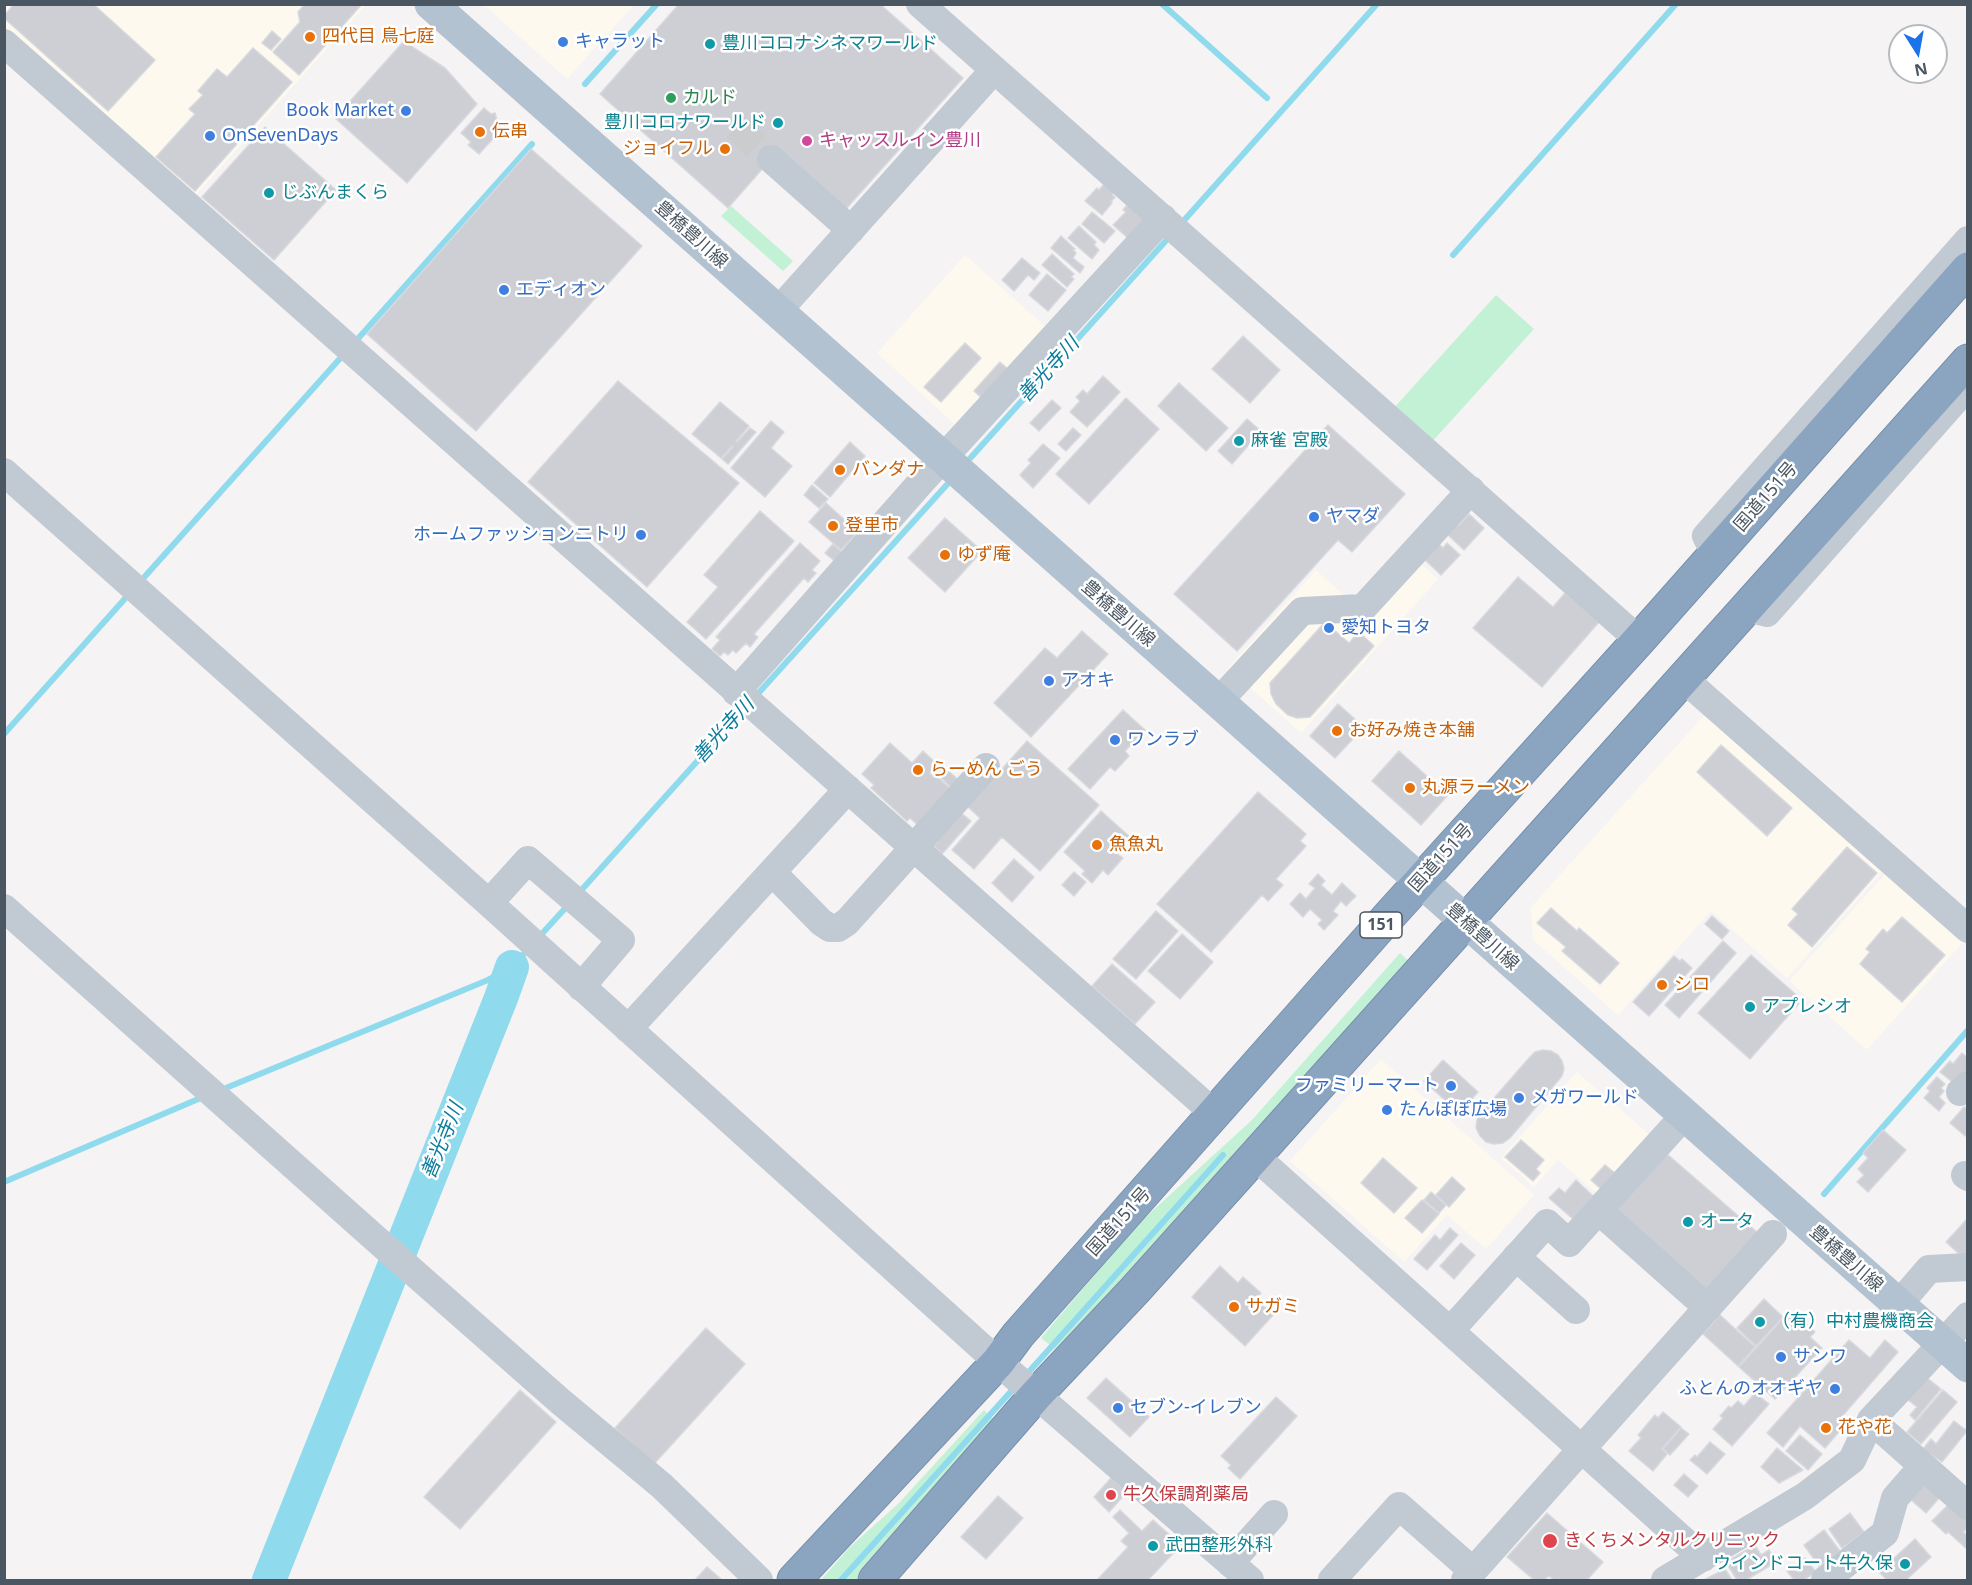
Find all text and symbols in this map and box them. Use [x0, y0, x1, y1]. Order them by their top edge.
north arrow [1888, 24, 1948, 84]
place label: 四代目 鳥七庭 [322, 26, 435, 48]
marker: 四代目 鳥七庭 [303, 30, 317, 44]
place label: キャラット [575, 31, 665, 53]
place label: 豊川コロナシネマワールド [722, 33, 938, 55]
marker: キャラット [556, 35, 570, 49]
marker: 豊川コロナシネマワールド [703, 37, 717, 51]
text: N [1913, 58, 1930, 82]
place label: カルド [683, 87, 737, 109]
marker: カルド [664, 91, 678, 105]
place label: Book Market [286, 100, 394, 122]
marker: Book Market [399, 104, 413, 118]
place label: 豊川コロナワールド [604, 112, 766, 134]
marker: 豊川コロナワールド [771, 116, 785, 130]
place label: 伝串 [492, 121, 528, 143]
place label: OnSevenDays [222, 125, 338, 147]
marker: 伝串 [473, 125, 487, 139]
marker: OnSevenDays [203, 129, 217, 143]
place label: キャッスルイン豊川 [819, 130, 981, 152]
marker: キャッスルイン豊川 [800, 134, 814, 148]
place label: ジョイフル [623, 138, 713, 160]
marker: ジョイフル [718, 142, 732, 156]
place label: じぶんまくら [281, 182, 389, 204]
marker: じぶんまくら [262, 186, 276, 200]
street label: 豊橋豊川線 [650, 197, 732, 273]
place label: エディオン [516, 279, 606, 301]
marker: エディオン [497, 283, 511, 297]
water label: 善光寺川 [1013, 332, 1085, 408]
place label: 麻雀 宮殿 [1251, 430, 1328, 452]
marker: 麻雀 宮殿 [1232, 434, 1246, 448]
street label: 国道151号 [1730, 458, 1802, 536]
place label: バンダナ [852, 459, 924, 481]
marker: バンダナ [833, 463, 847, 477]
place label: ヤマダ [1326, 506, 1380, 528]
marker: ヤマダ [1307, 510, 1321, 524]
place label: 登里市 [845, 515, 899, 537]
marker: 登里市 [826, 519, 840, 533]
place label: ホームファッションニトリ [413, 524, 629, 546]
marker: ホームファッションニトリ [634, 528, 648, 542]
place label: ゆず庵 [957, 544, 1011, 566]
marker: ゆず庵 [938, 548, 952, 562]
street label: 豊橋豊川線 [1077, 576, 1159, 652]
place label: 愛知トヨタ [1341, 617, 1431, 639]
marker: 愛知トヨタ [1322, 621, 1336, 635]
place label: アオキ [1061, 670, 1115, 692]
marker: アオキ [1042, 674, 1056, 688]
water label: 善光寺川 [688, 693, 760, 769]
place label: お好み焼き本舗 [1349, 720, 1475, 742]
marker: お好み焼き本舗 [1330, 724, 1344, 738]
place label: ワンラブ [1127, 729, 1199, 751]
marker: ワンラブ [1108, 733, 1122, 747]
place label: らーめん ごう [930, 759, 1043, 781]
marker: らーめん ごう [911, 763, 925, 777]
place label: 丸源ラーメン [1422, 777, 1530, 799]
marker: 丸源ラーメン [1403, 781, 1417, 795]
street label: 国道151号 [1405, 819, 1477, 897]
place label: 魚魚丸 [1109, 834, 1163, 856]
marker: 魚魚丸 [1090, 838, 1104, 852]
street label: 豊橋豊川線 [1441, 899, 1523, 975]
road number: 151 [1360, 912, 1402, 938]
place label: シロ [1674, 974, 1710, 996]
marker: シロ [1655, 978, 1669, 992]
place label: アプレシオ [1762, 996, 1852, 1018]
marker: アプレシオ [1743, 1000, 1757, 1014]
place label: ファミリーマート [1295, 1075, 1439, 1097]
marker: ファミリーマート [1444, 1079, 1458, 1093]
place label: メガワールド [1531, 1087, 1639, 1109]
marker: メガワールド [1512, 1091, 1526, 1105]
water label: 善光寺川 [417, 1099, 469, 1183]
place label: たんぽぽ広場 [1399, 1099, 1507, 1121]
marker: たんぽぽ広場 [1380, 1103, 1394, 1117]
street label: 国道151号 [1083, 1183, 1155, 1261]
place label: オータ [1700, 1211, 1754, 1233]
marker: オータ [1681, 1215, 1695, 1229]
street label: 豊橋豊川線 [1805, 1221, 1887, 1297]
place label: サガミ [1246, 1296, 1300, 1318]
marker: サガミ [1227, 1300, 1241, 1314]
place label: （有）中村農機商会 [1772, 1311, 1934, 1333]
marker: （有）中村農機商会 [1753, 1315, 1767, 1329]
place label: サンワ [1793, 1346, 1847, 1368]
marker: サンワ [1774, 1350, 1788, 1364]
place label: ふとんのオオギヤ [1679, 1378, 1823, 1400]
marker: ふとんのオオギヤ [1828, 1382, 1842, 1396]
place label: セブン-イレブン [1130, 1397, 1262, 1419]
marker: セブン-イレブン [1111, 1401, 1125, 1415]
place label: 花や花 [1838, 1417, 1892, 1439]
marker: 花や花 [1819, 1421, 1833, 1435]
place label: 牛久保調剤薬局 [1123, 1484, 1249, 1506]
marker: 牛久保調剤薬局 [1104, 1488, 1118, 1502]
place label: きくちメンタルクリニック [1564, 1530, 1780, 1552]
marker: きくちメンタルクリニック [1541, 1532, 1559, 1550]
place label: 武田整形外科 [1165, 1535, 1273, 1557]
marker: 武田整形外科 [1146, 1539, 1160, 1553]
place label: ウインドコート牛久保 [1713, 1553, 1893, 1575]
marker: ウインドコート牛久保 [1898, 1557, 1912, 1571]

